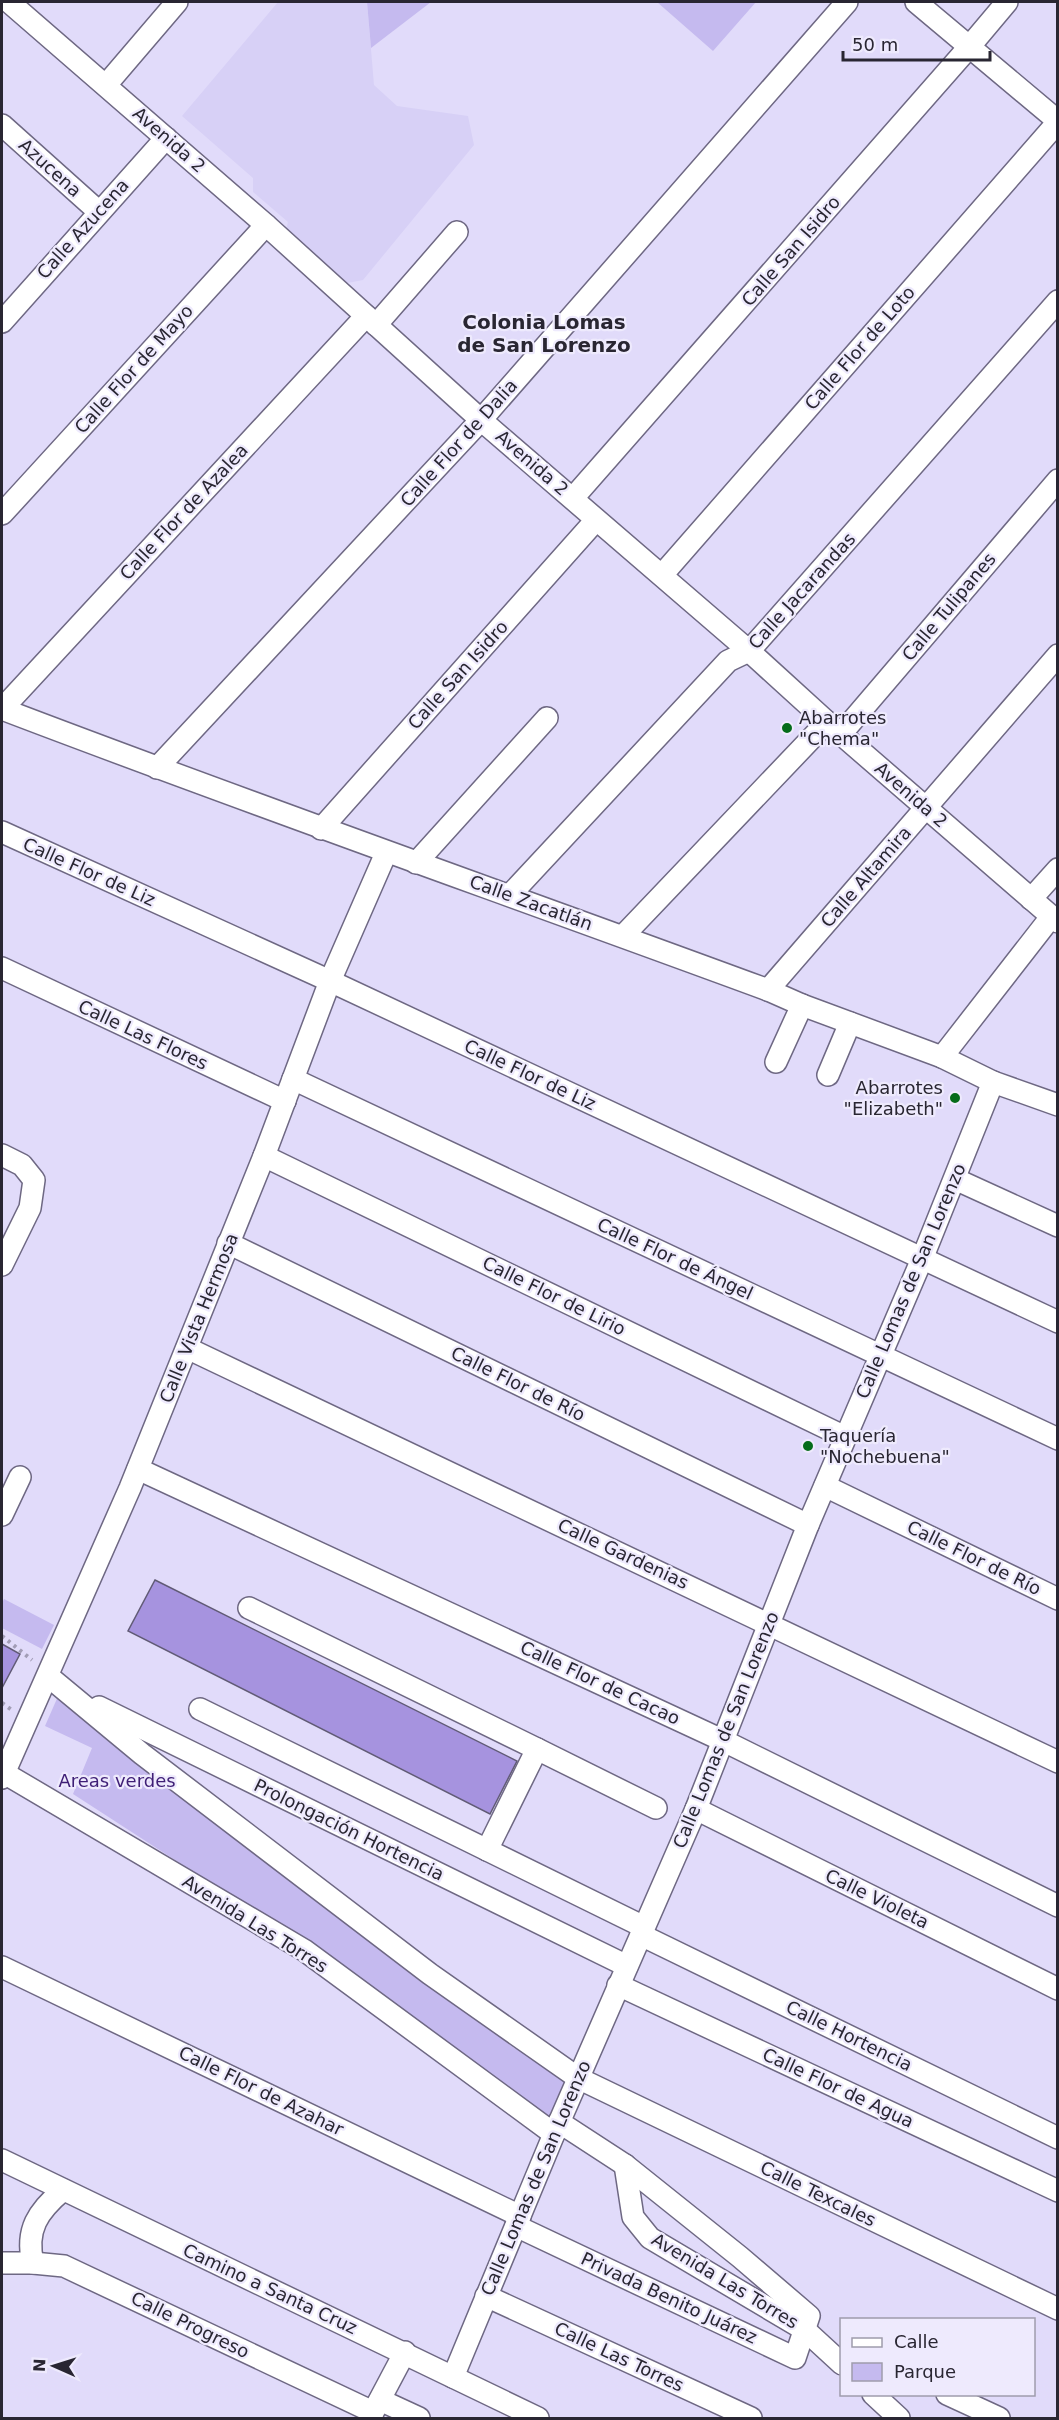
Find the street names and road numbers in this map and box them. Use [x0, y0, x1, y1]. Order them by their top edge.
street label: Avenida 2 [129, 102, 210, 177]
street label: Azucena [15, 134, 86, 201]
street label: Calle Azucena [32, 174, 133, 283]
street label: Calle San Isidro [737, 191, 844, 310]
street label: Calle Flor de Loto [800, 282, 919, 414]
street label: Calle Flor de Mayo [70, 300, 197, 438]
street label: Calle Flor de Dalia [396, 375, 521, 511]
street label: Avenida 2 [492, 425, 573, 500]
street label: Calle Flor de Azalea [115, 439, 252, 584]
street label: Calle Jacarandas [744, 528, 859, 653]
street label: Calle Tulipanes [897, 548, 1000, 665]
street label: Calle San Isidro [403, 616, 512, 733]
street label: Avenida 2 [871, 757, 952, 832]
street label: Calle Altamira [816, 822, 915, 931]
street label: Calle Flor de Liz [20, 833, 159, 910]
street label: Calle Zacatlán [467, 871, 595, 934]
street label: Calle Las Flores [75, 995, 211, 1074]
street label: Calle Flor de Liz [461, 1035, 599, 1114]
street label: Calle Lomas de San Lorenzo [851, 1160, 970, 1401]
street label: Calle Flor de Ángel [594, 1213, 756, 1304]
street label: Calle Vista Hermosa [155, 1230, 242, 1406]
street label: Calle Flor de Lirio [479, 1252, 629, 1339]
street label: Calle Flor de Río [448, 1342, 589, 1425]
street label: Calle Gardenias [555, 1514, 692, 1593]
street label: Calle Flor de Río [904, 1516, 1045, 1599]
street label: Calle Lomas de San Lorenzo [668, 1608, 783, 1851]
street label: Calle Flor de Cacao [517, 1636, 683, 1729]
street label: Prolongación Hortencia [251, 1774, 448, 1885]
street label: Calle Violeta [822, 1864, 932, 1933]
street label: Avenida Las Torres [179, 1870, 332, 1977]
street label: Calle Hortencia [783, 1996, 916, 2075]
street label: Calle Flor de Azahar [175, 2041, 348, 2140]
street label: Calle Flor de Agua [759, 2043, 917, 2132]
street label: Calle Lomas de San Lorenzo [476, 2057, 595, 2298]
street label: Calle Texcales [757, 2157, 879, 2231]
street label: Avenida Las Torres [648, 2229, 802, 2333]
street label: Camino a Santa Cruz [180, 2239, 361, 2338]
street label: Privada Benito Juárez [578, 2248, 761, 2348]
street label: Calle Progreso [128, 2287, 253, 2362]
street label: Calle Las Torres [551, 2317, 687, 2396]

